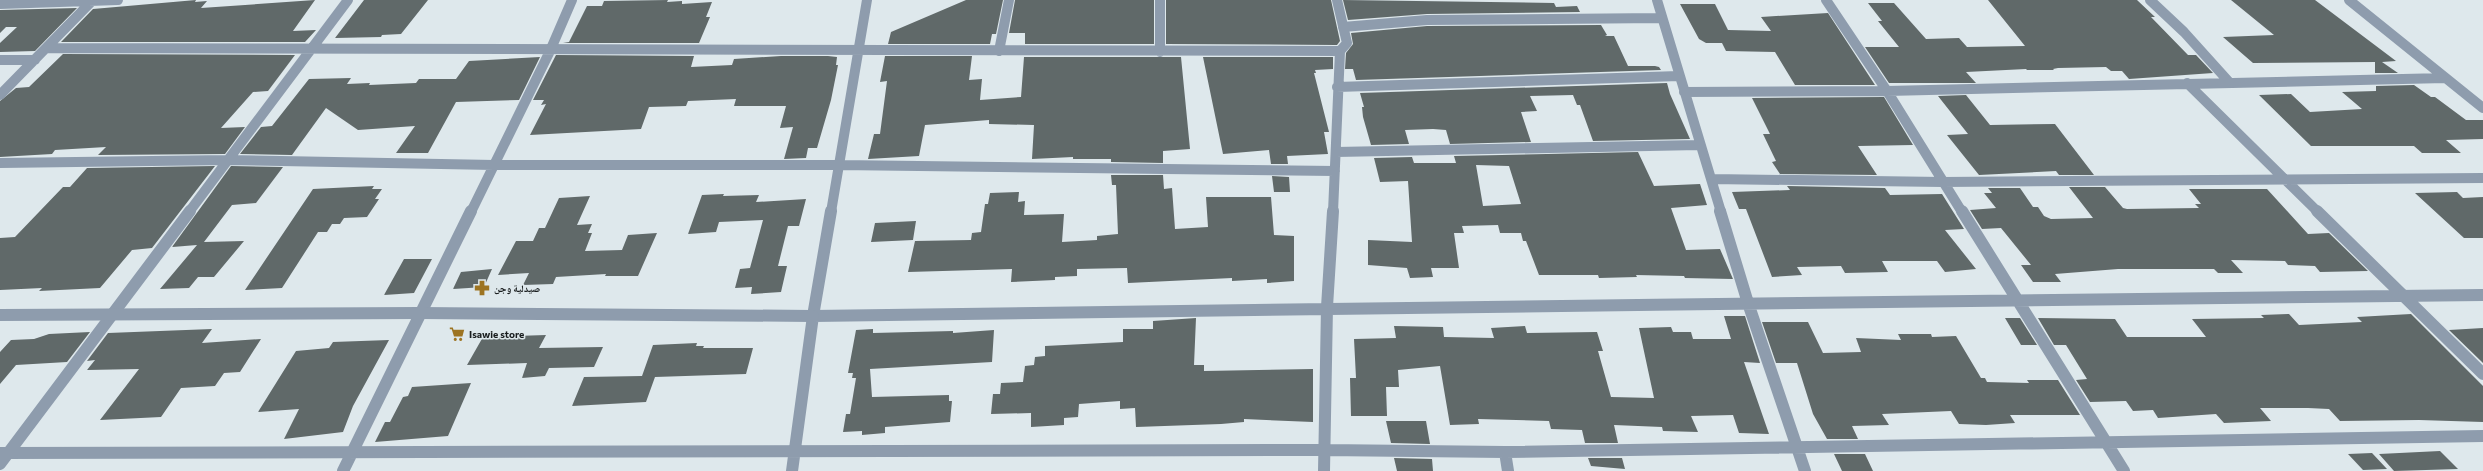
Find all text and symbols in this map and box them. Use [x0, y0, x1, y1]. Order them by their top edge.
pharmacy icon: صيدلية وجن [473, 279, 491, 297]
place label: صيدلية وجن [494, 282, 540, 295]
supermarket icon: Isawie store [448, 325, 466, 343]
place label: Isawie store [469, 328, 524, 340]

